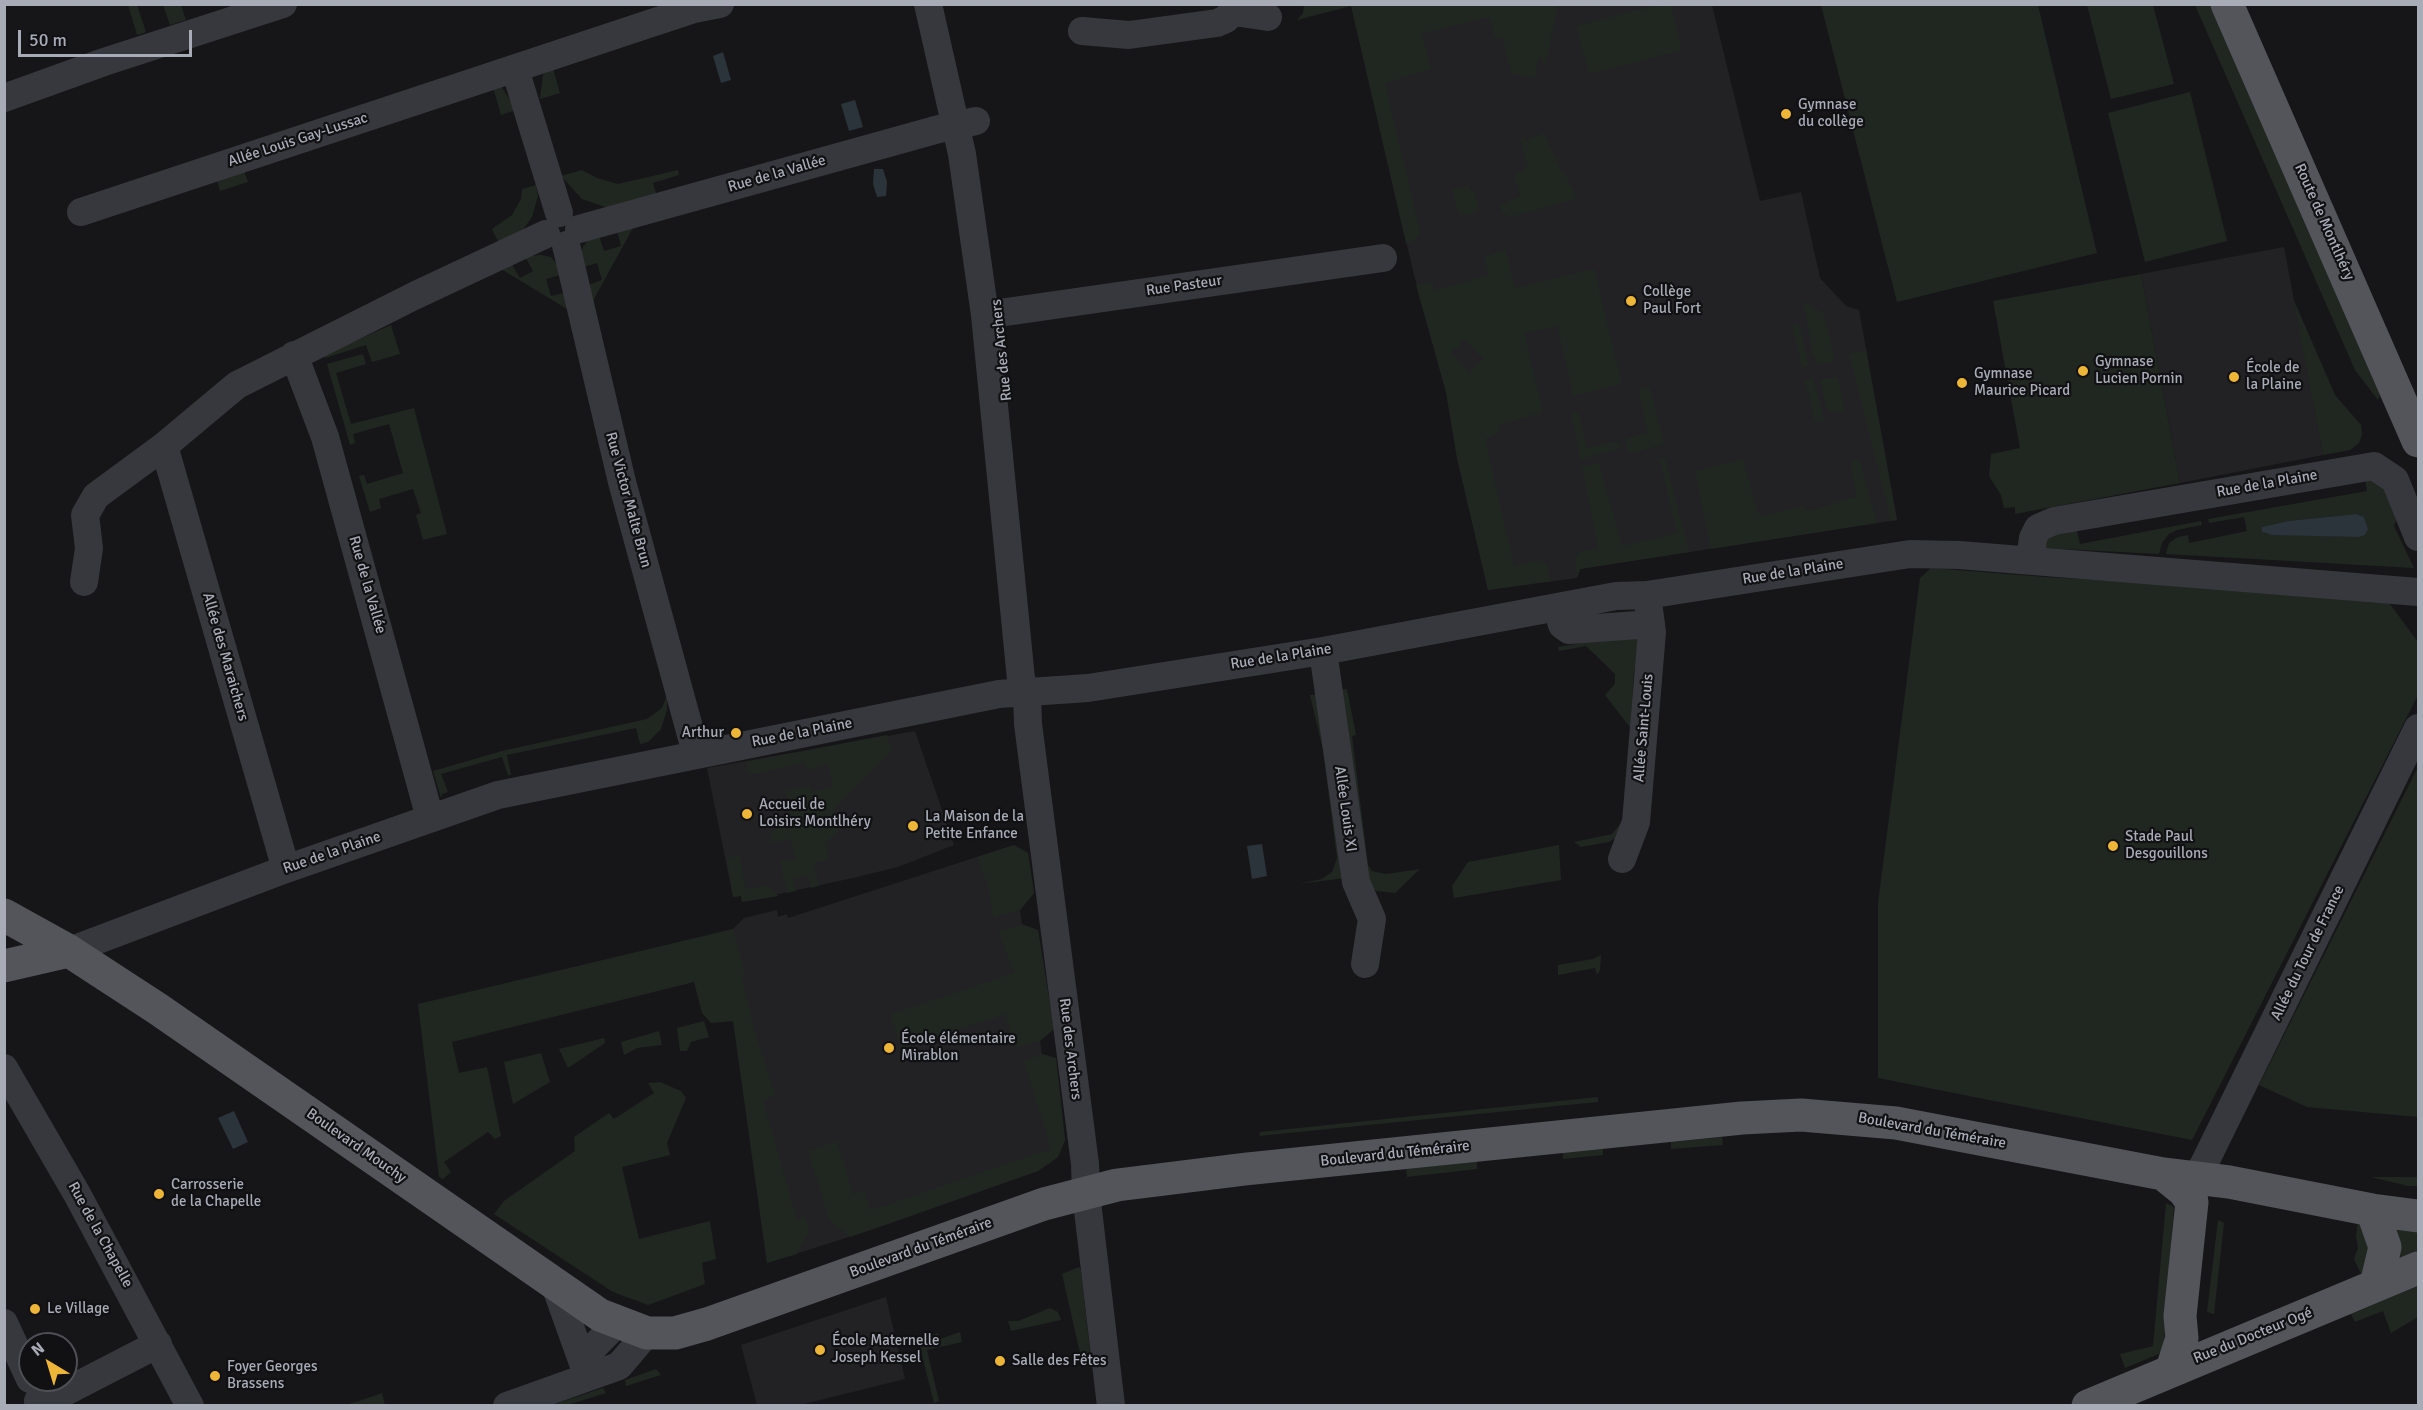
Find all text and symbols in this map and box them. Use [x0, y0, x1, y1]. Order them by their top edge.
scale bar [21, 18, 195, 56]
text: 50 m [29, 29, 67, 51]
place label: Gymnase du collège [1798, 96, 1864, 131]
marker: Gymnase du collège [1779, 107, 1793, 121]
street label: Allée Louis Gay-Lussac [226, 109, 370, 171]
street label: Rue de la Vallée [726, 151, 828, 197]
street label: Route de Montlhéry [2290, 161, 2358, 283]
street label: Rue Pasteur [1145, 272, 1223, 300]
place label: Collège Paul Fort [1643, 283, 1701, 318]
marker: Collège Paul Fort [1624, 294, 1638, 308]
street label: Rue des Archers [988, 298, 1016, 402]
place label: Gymnase Lucien Pornin [2095, 353, 2183, 388]
place label: École de la Plaine [2246, 359, 2302, 394]
marker: Gymnase Lucien Pornin [2076, 364, 2090, 378]
place label: Gymnase Maurice Picard [1974, 365, 2070, 400]
marker: École de la Plaine [2227, 370, 2241, 384]
marker: Gymnase Maurice Picard [1955, 376, 1969, 390]
street label: Rue Victor Malte Brun [601, 430, 655, 570]
street label: Rue de la Plaine [2215, 466, 2319, 502]
street label: Rue de la Vallée [344, 534, 390, 636]
street label: Rue de la Plaine [1741, 555, 1845, 589]
street label: Allée des Maraichers [198, 591, 252, 723]
street label: Rue de la Plaine [1229, 640, 1333, 674]
street label: Allée Saint-Louis [1630, 673, 1658, 783]
street label: Rue de la Plaine [750, 714, 854, 752]
place label: Arthur [682, 724, 724, 742]
marker: Arthur [729, 726, 743, 740]
street label: Allée Louis XI [1330, 765, 1360, 853]
place label: Accueil de Loisirs Montlhéry [759, 796, 871, 831]
marker: Accueil de Loisirs Montlhéry [740, 807, 754, 821]
place label: La Maison de la Petite Enfance [925, 808, 1024, 843]
marker: La Maison de la Petite Enfance [906, 819, 920, 833]
street label: Rue de la Plaine [281, 828, 383, 878]
place label: Stade Paul Desgouillons [2125, 828, 2208, 863]
marker: Stade Paul Desgouillons [2106, 839, 2120, 853]
street label: Allée du Tour de France [2267, 882, 2349, 1024]
street label: Rue des Archers [1055, 997, 1085, 1101]
place label: École élémentaire Mirablon [901, 1030, 1016, 1065]
marker: École élémentaire Mirablon [882, 1041, 896, 1055]
street label: Boulevard Mouchy [303, 1105, 409, 1187]
street label: Boulevard du Téméraire [1857, 1109, 2007, 1153]
street label: Boulevard du Téméraire [1319, 1137, 1471, 1171]
place label: Carrosserie de la Chapelle [171, 1176, 261, 1211]
street label: Rue de la Chapelle [64, 1179, 136, 1291]
marker: Carrosserie de la Chapelle [152, 1187, 166, 1201]
street label: Boulevard du Téméraire [847, 1214, 995, 1282]
place label: Le Village [47, 1300, 110, 1318]
marker: Le Village [28, 1302, 42, 1316]
street label: Rue du Docteur Ogé [2191, 1304, 2315, 1368]
north arrow [18, 1332, 78, 1392]
place label: École Maternelle Joseph Kessel [832, 1332, 940, 1367]
text: N [28, 1338, 49, 1361]
marker: École Maternelle Joseph Kessel [813, 1343, 827, 1357]
place label: Salle des Fêtes [1012, 1352, 1107, 1370]
marker: Salle des Fêtes [993, 1354, 1007, 1368]
place label: Foyer Georges Brassens [227, 1358, 317, 1393]
marker: Foyer Georges Brassens [208, 1369, 222, 1383]

